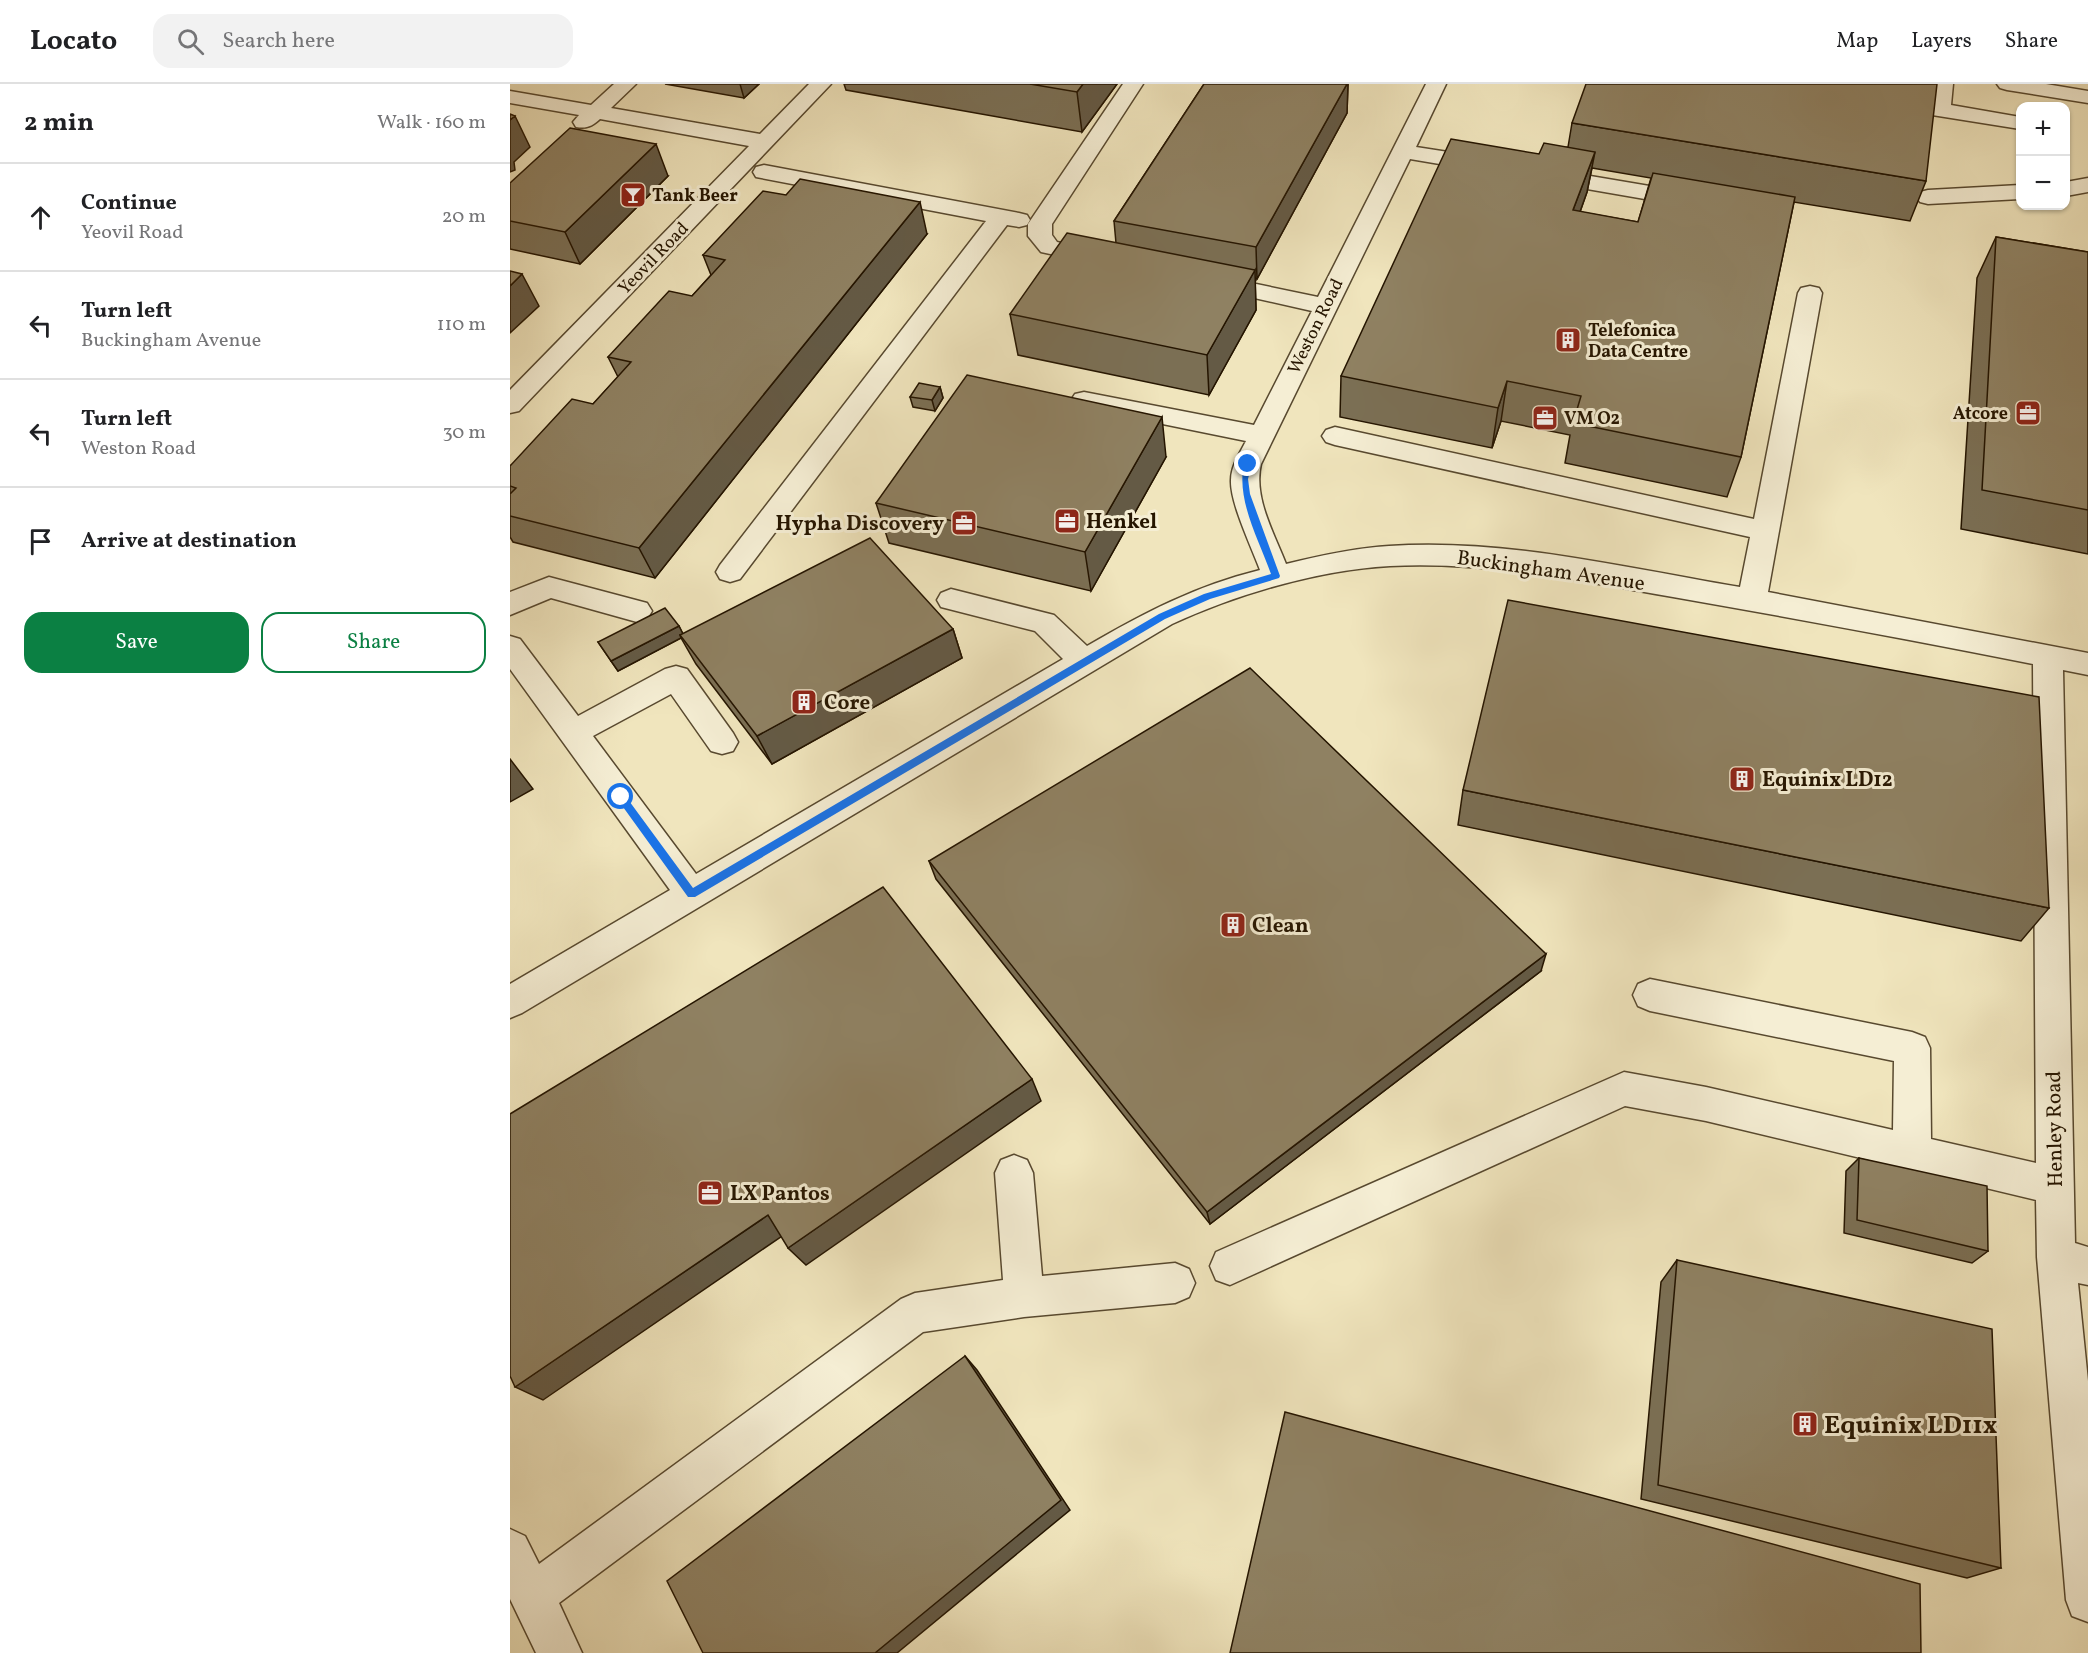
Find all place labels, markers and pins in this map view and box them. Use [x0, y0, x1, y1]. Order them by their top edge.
bar icon: Tank Beer [618, 180, 648, 210]
place label: Tank Beer [652, 184, 738, 209]
place label: Telefonica Data Centre [1588, 319, 1688, 365]
building icon: Telefonica Data Centre [1553, 325, 1583, 355]
office icon: Atcore [2013, 398, 2043, 428]
place label: Atcore [1953, 402, 2008, 427]
office icon: VM O2 [1530, 403, 1560, 433]
place label: VM O2 [1564, 407, 1620, 432]
office icon: Henkel [1052, 506, 1082, 536]
office icon: Hypha Discovery [949, 508, 979, 538]
place label: Henkel [1086, 508, 1157, 537]
place label: Hypha Discovery [775, 510, 944, 539]
building icon: Core [789, 687, 819, 717]
place label: Core [824, 689, 870, 718]
building icon: Equinix LD12 [1727, 764, 1757, 794]
place label: Equinix LD12 [1762, 766, 1893, 795]
building icon: Clean [1218, 910, 1248, 940]
place label: Clean [1252, 912, 1309, 941]
office icon: LX Pantos [695, 1178, 725, 1208]
place label: LX Pantos [730, 1180, 830, 1209]
place label: Equinix LD11x [1824, 1408, 1998, 1444]
building icon: Equinix LD11x [1790, 1409, 1820, 1439]

